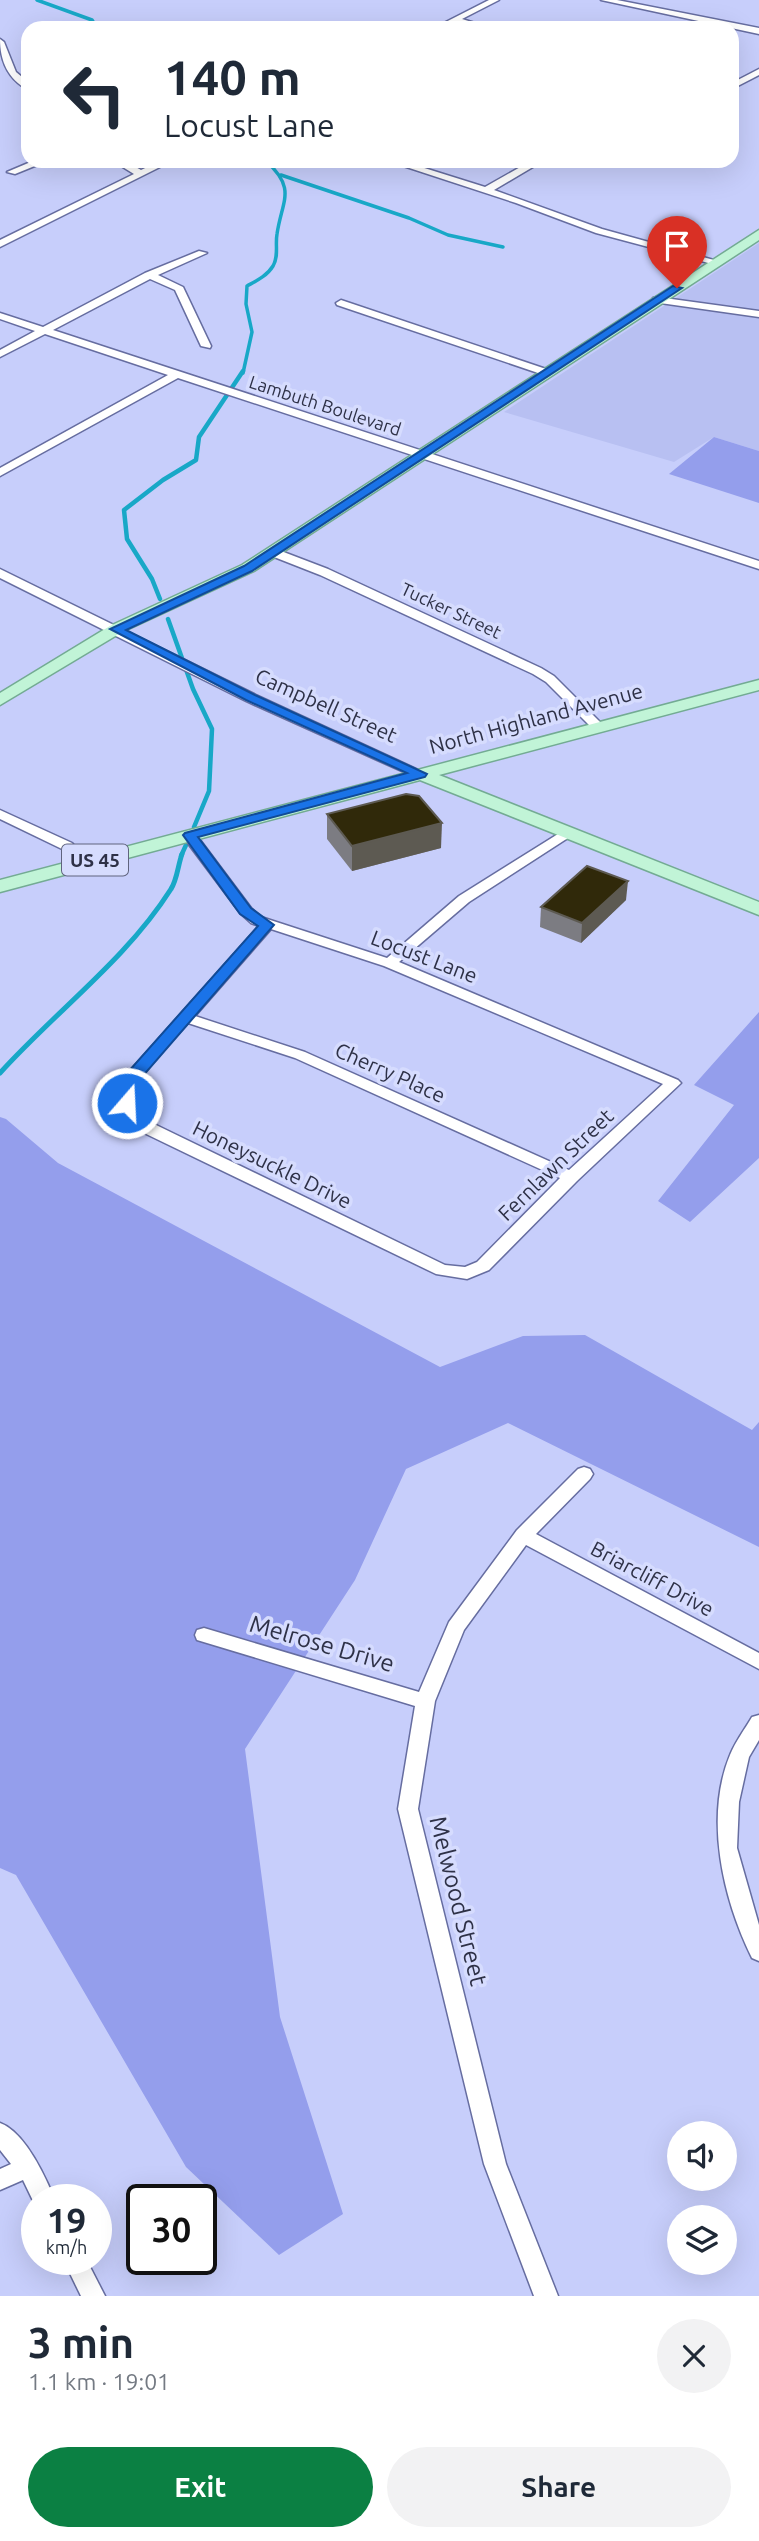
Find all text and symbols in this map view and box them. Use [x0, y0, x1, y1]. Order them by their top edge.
icon: left [49, 49, 140, 140]
text: 140 m [164, 49, 301, 104]
text: Locust Lane [164, 107, 335, 143]
pin [647, 216, 707, 288]
icon: arrive [658, 227, 696, 265]
street label: Lambuth Boulevard [247, 371, 404, 439]
street label: Tucker Street [398, 578, 505, 642]
street label: Campbell Street [252, 663, 401, 747]
street label: North Highland Avenue [426, 678, 645, 758]
road number: US 45 [62, 845, 128, 876]
street label: Locust Lane [368, 925, 481, 987]
street label: Cherry Place [332, 1037, 449, 1107]
position arrow [90, 1066, 164, 1140]
street label: Fernlawn Street [493, 1103, 618, 1225]
street label: Honeysuckle Drive [189, 1115, 356, 1213]
street label: Briarcliff Drive [587, 1536, 718, 1621]
street label: Melrose Drive [247, 1610, 398, 1677]
street label: Melwood Street [424, 1813, 493, 1989]
map controls [667, 2121, 737, 2275]
button: sound [667, 2121, 737, 2191]
speed limit sign: 30 [126, 2184, 217, 2275]
text: 19 [47, 2200, 86, 2240]
button: layers [667, 2205, 737, 2275]
text: km/h [46, 2237, 87, 2257]
text: 3 min [28, 2319, 134, 2366]
button: close [657, 2319, 731, 2393]
text: 1.1 km · 19:01 [28, 2369, 170, 2394]
button: Exit [28, 2447, 373, 2527]
button: Share [387, 2447, 731, 2527]

